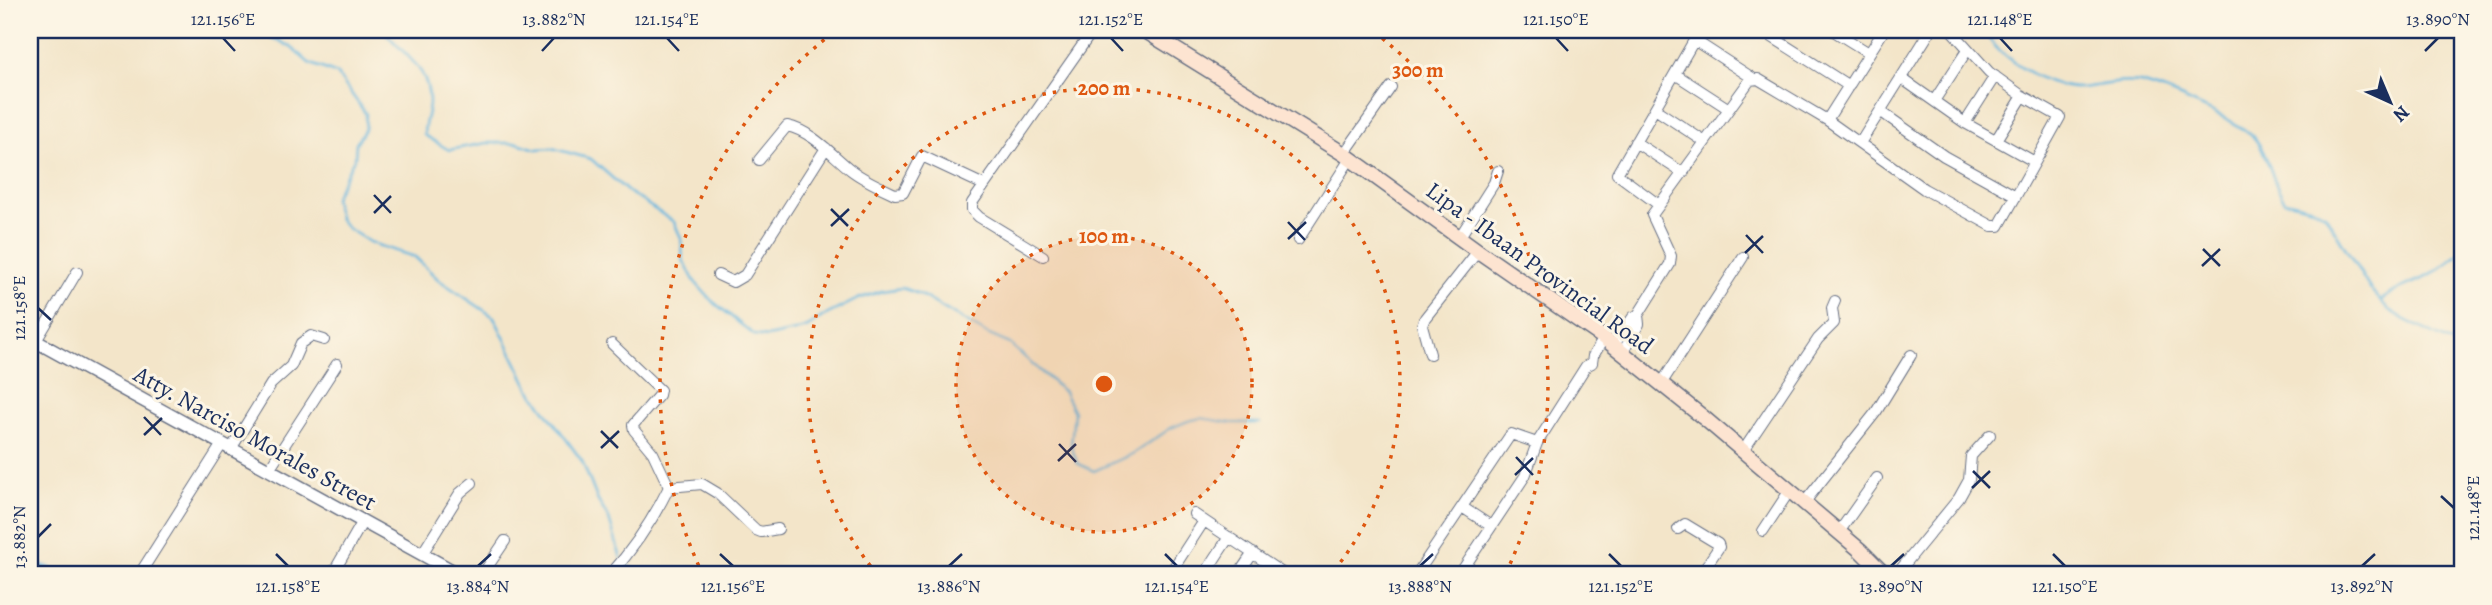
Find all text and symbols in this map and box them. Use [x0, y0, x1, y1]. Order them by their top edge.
text: 121.156°E [191, 7, 255, 31]
text: 13.882°N [522, 7, 586, 31]
text: 121.154°E [635, 7, 699, 31]
text: 121.152°E [1079, 7, 1143, 31]
text: 121.150°E [1523, 7, 1589, 31]
text: 121.148°E [1967, 7, 2033, 31]
text: 13.890°N [2406, 7, 2470, 31]
text: 300 m [1392, 56, 1444, 84]
north arrow [2356, 66, 2426, 136]
text: 200 m [1078, 74, 1131, 102]
text: N [2387, 99, 2415, 128]
street label: Lipa - Ibaan Provincial Road [1420, 174, 1660, 362]
text: 100 m [1079, 222, 1129, 250]
text: 121.158°E [7, 275, 31, 341]
street label: Atty. Narciso Morales Street [127, 357, 382, 518]
centre of rings [1092, 372, 1116, 396]
text: 121.148°E [2461, 475, 2485, 541]
text: 13.882°N [7, 505, 31, 569]
text: 121.158°E [255, 574, 321, 598]
text: 13.884°N [446, 574, 510, 598]
text: 121.156°E [701, 574, 765, 598]
text: 13.886°N [917, 574, 981, 598]
text: 121.154°E [1145, 574, 1209, 598]
text: 13.888°N [1388, 574, 1452, 598]
text: 121.152°E [1589, 574, 1653, 598]
text: 13.890°N [1859, 574, 1923, 598]
text: 121.150°E [2032, 574, 2098, 598]
text: 13.892°N [2331, 574, 2394, 598]

